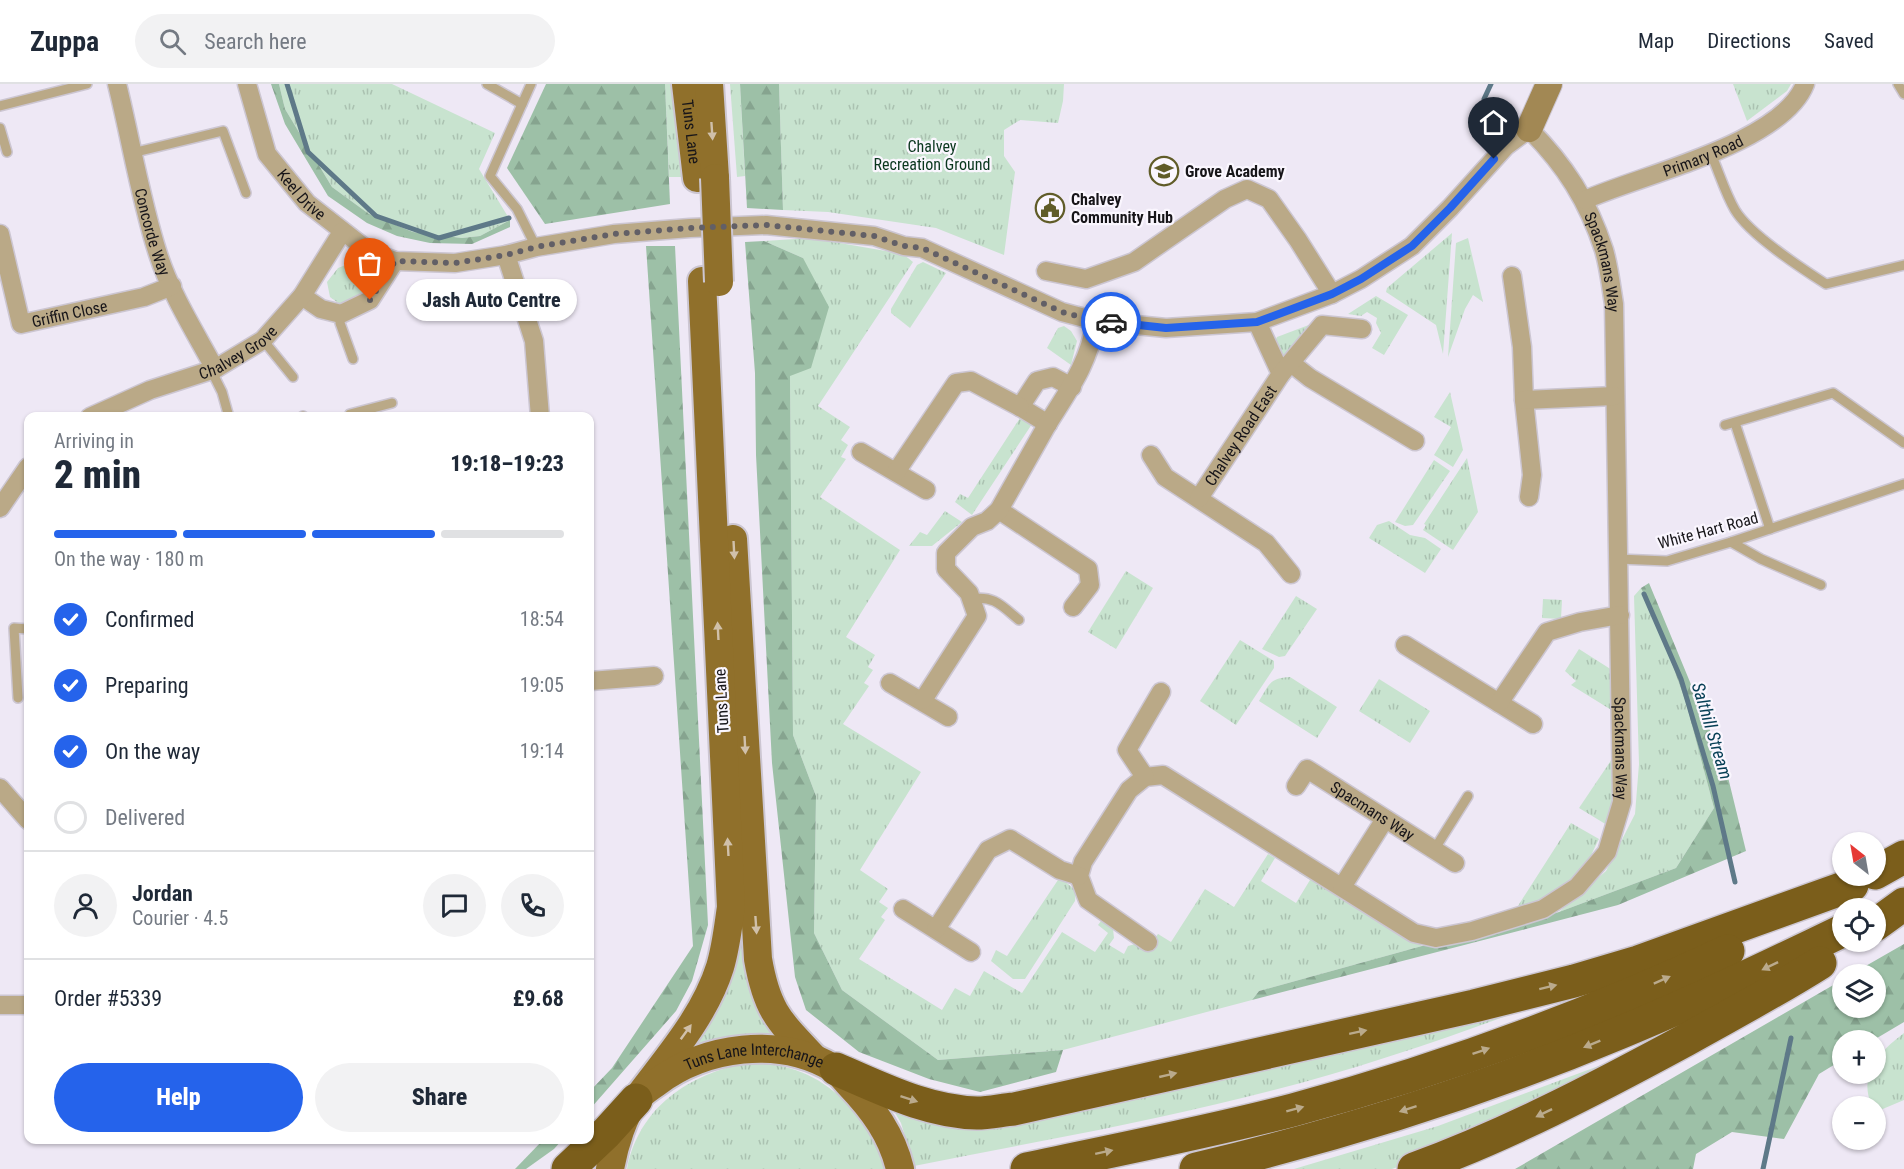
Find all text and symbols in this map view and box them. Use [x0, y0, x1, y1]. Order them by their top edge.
search box [135, 14, 555, 68]
text: Zuppa [30, 25, 99, 58]
icon: search [156, 25, 189, 58]
text: Search here [204, 29, 307, 54]
text: Map [1638, 29, 1674, 53]
text: Directions [1707, 29, 1791, 53]
text: Saved [1824, 29, 1874, 53]
pin [1468, 97, 1519, 159]
street label: Tuns Lane [678, 99, 704, 165]
icon: home [1477, 106, 1510, 139]
one-way arrow [707, 121, 717, 140]
street label: Primary Road [1660, 131, 1746, 181]
park label: Chalvey Recreation Ground [874, 137, 990, 174]
school or university icon: Grove Academy [1148, 155, 1180, 187]
place label: Grove Academy [1185, 162, 1285, 181]
street label: Keel Drive [273, 165, 329, 224]
street label: Concorde Way [131, 186, 174, 279]
place label: Chalvey Community Hub [1071, 190, 1173, 227]
public building icon: Chalvey Community Hub [1034, 192, 1066, 224]
street label: Spackmans Way [1580, 209, 1623, 312]
pin [344, 238, 395, 300]
icon: bag [353, 247, 386, 280]
callout: Jash Auto Centre [406, 279, 577, 321]
text: Jash Auto Centre [422, 288, 561, 312]
courier [1081, 292, 1141, 352]
street label: Griffin Close [30, 296, 109, 331]
icon: car [1095, 306, 1128, 339]
street label: Chalvey Grove [196, 322, 281, 384]
street label: Chalvey Road East [1201, 382, 1281, 489]
text: Arriving in [54, 429, 134, 453]
text: 19:18–19:23 [450, 451, 564, 476]
text: 2 min [54, 452, 141, 498]
street label: White Hart Road [1656, 508, 1760, 553]
one-way arrow [729, 541, 738, 560]
text: On the way · 180 m [54, 547, 204, 571]
icon: check [54, 603, 87, 636]
text: Confirmed [105, 607, 194, 632]
text: 18:54 [520, 607, 564, 631]
one-way arrow [713, 622, 722, 641]
street label: Tuns Lane [710, 668, 733, 734]
icon: check [54, 669, 87, 702]
text: Preparing [105, 673, 189, 698]
text: 19:05 [520, 673, 564, 697]
water label: Salthill Stream [1688, 680, 1737, 782]
street label: Spackmans Way [1610, 697, 1631, 800]
icon: check [54, 735, 87, 768]
one-way arrow [740, 736, 749, 755]
text: On the way [105, 739, 200, 764]
text: 19:14 [520, 739, 564, 763]
street label: Spacmans Way [1327, 777, 1418, 845]
text: Delivered [105, 805, 185, 830]
north arrow [1832, 832, 1886, 886]
map controls [1832, 832, 1886, 1150]
one-way arrow [723, 838, 732, 857]
button: person [54, 874, 117, 937]
button: chat [423, 874, 486, 937]
button: phone [501, 874, 564, 937]
text: Jordan [132, 881, 193, 906]
button: locate [1832, 898, 1886, 952]
text: Courier · 4.5 [132, 906, 228, 930]
one-way arrow [751, 915, 760, 934]
one-way arrow [1762, 961, 1779, 970]
button: layers [1832, 964, 1886, 1018]
one-way arrow [1654, 976, 1671, 985]
one-way arrow [1538, 982, 1557, 992]
text: Order #5339 [54, 986, 162, 1011]
text: £9.68 [513, 986, 564, 1011]
one-way arrow [680, 1025, 692, 1041]
one-way arrow [1348, 1027, 1367, 1036]
button: + [1832, 1030, 1886, 1084]
street label: Tuns Lane Interchange [681, 1040, 827, 1075]
one-way arrow [1583, 1040, 1601, 1049]
one-way arrow [1472, 1046, 1490, 1055]
button: Help [54, 1063, 303, 1132]
button: Share [315, 1063, 564, 1132]
one-way arrow [1158, 1070, 1177, 1079]
one-way arrow [900, 1095, 918, 1104]
button: − [1832, 1096, 1886, 1150]
one-way arrow [1286, 1104, 1304, 1113]
one-way arrow [1399, 1105, 1417, 1115]
one-way arrow [1536, 1109, 1553, 1118]
one-way arrow [1095, 1147, 1114, 1157]

